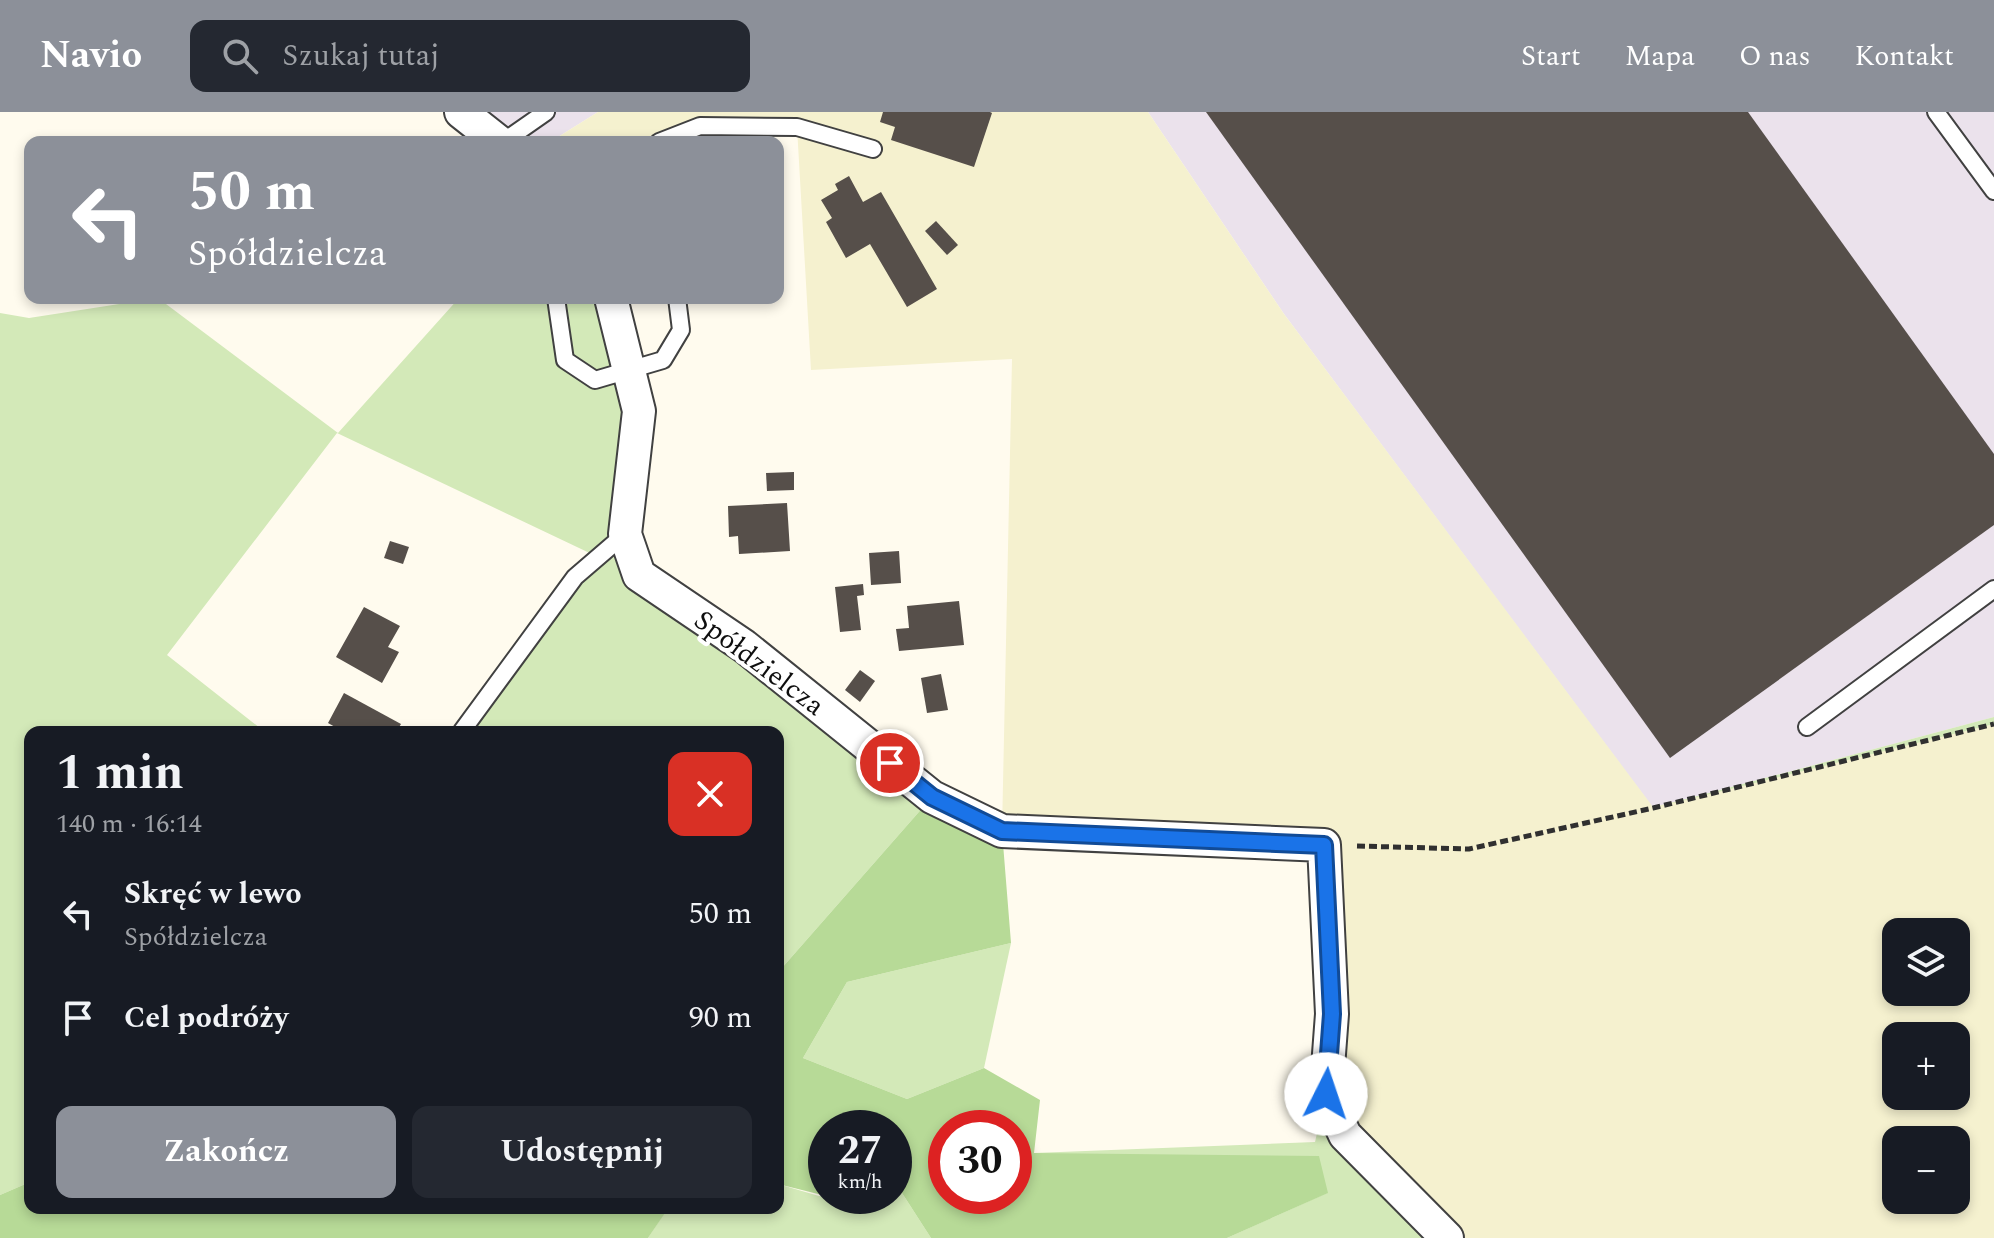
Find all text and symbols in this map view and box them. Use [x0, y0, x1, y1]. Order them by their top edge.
search box [190, 20, 750, 92]
text: Navio [40, 27, 142, 85]
text: Szukaj tutaj [282, 33, 440, 79]
icon: search [218, 34, 262, 78]
text: Start [1521, 35, 1581, 78]
text: Mapa [1625, 35, 1695, 78]
text: O nas [1739, 35, 1811, 78]
text: Kontakt [1855, 35, 1954, 78]
text: 50 m [188, 150, 315, 235]
icon: left [56, 168, 160, 272]
text: Spółdzielcza [188, 227, 387, 282]
street label: Spółdzielcza [684, 600, 834, 727]
pin [856, 729, 924, 797]
text: 1 min [56, 737, 184, 810]
icon: arrive [868, 741, 912, 785]
button: close [668, 752, 752, 836]
text: 140 m · 16:14 [56, 804, 202, 844]
text: Skręć w lewo [124, 871, 302, 917]
text: 50 m [689, 891, 752, 937]
icon: left [56, 892, 100, 936]
text: Spółdzielcza [124, 917, 268, 957]
map controls [1882, 918, 1970, 1214]
button: layers [1882, 918, 1970, 1006]
text: Cel podróży [124, 995, 288, 1041]
text: 90 m [689, 995, 752, 1041]
icon: arrive [56, 996, 100, 1040]
button: + [1882, 1022, 1970, 1110]
position arrow [1284, 1052, 1368, 1136]
button: Zakończ [56, 1106, 396, 1198]
button: Udostępnij [412, 1106, 752, 1198]
speed limit sign: 30 [928, 1110, 1032, 1214]
text: 27 [838, 1121, 882, 1182]
button: − [1882, 1126, 1970, 1214]
text: km/h [838, 1167, 883, 1197]

